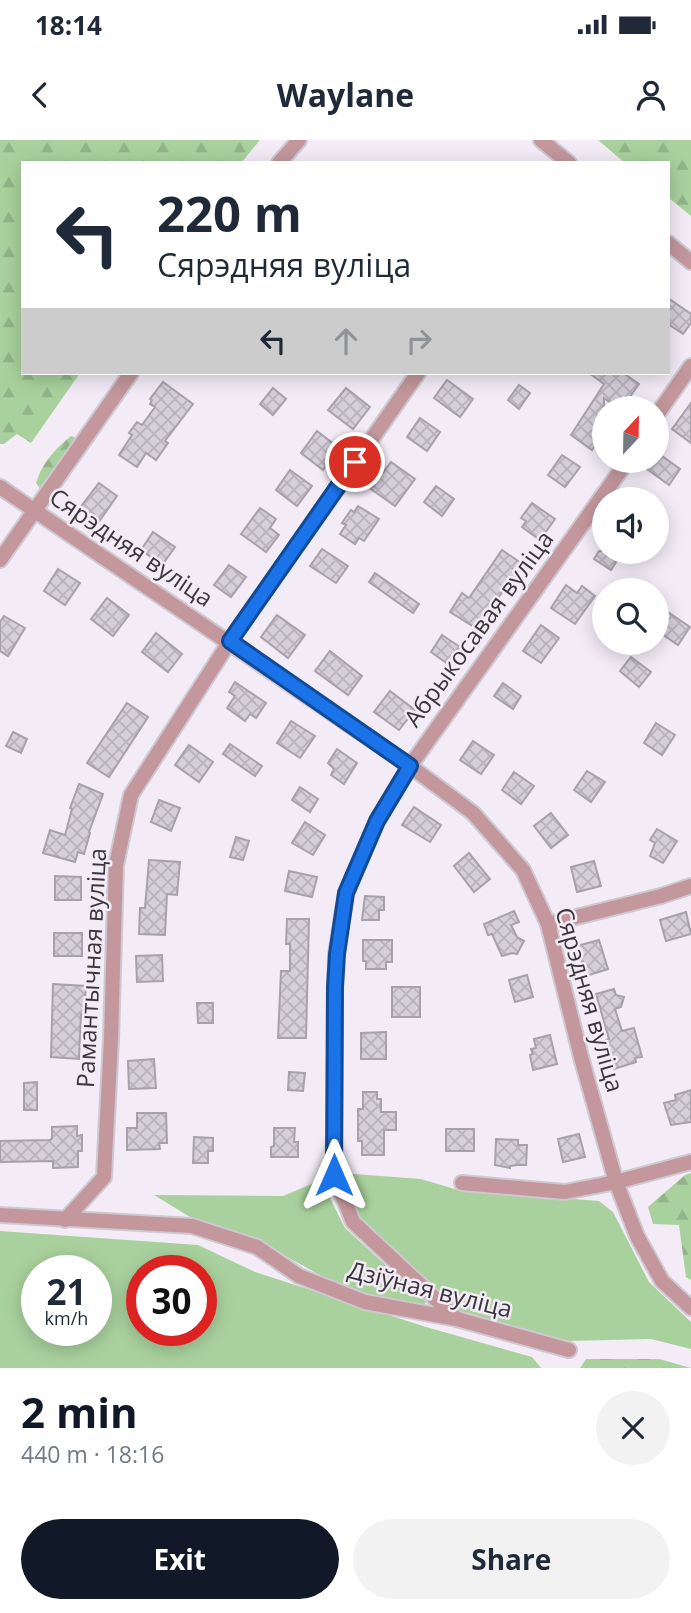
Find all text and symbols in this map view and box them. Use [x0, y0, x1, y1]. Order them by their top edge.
text: 18:14 [35, 7, 102, 43]
text: Waylane [277, 73, 414, 116]
icon: back [21, 76, 59, 114]
icon: person [632, 76, 670, 114]
text: 220 m [157, 180, 302, 246]
icon: left [42, 189, 133, 280]
text: Сярэдняя вуліца [157, 243, 411, 286]
icon: left [254, 322, 292, 360]
icon: ahead [327, 322, 365, 360]
icon: right [400, 322, 438, 360]
north arrow [592, 396, 668, 472]
map controls [592, 396, 669, 655]
pin [325, 432, 385, 492]
icon: arrive [336, 443, 374, 481]
street label: Сярэдняя вуліца [44, 480, 220, 614]
button: sound [592, 487, 669, 564]
street label: Абрыкосавая вуліца [395, 523, 560, 733]
button: search [592, 578, 669, 655]
street label: Рамантычная вуліца [68, 847, 113, 1089]
street label: Сярэдняя вуліца [548, 903, 633, 1096]
position arrow [297, 1138, 371, 1212]
street label: Дзіўная вуліца [345, 1252, 516, 1325]
speed limit sign: 30 [126, 1255, 217, 1346]
text: 21 [46, 1268, 87, 1315]
text: km/h [45, 1306, 88, 1330]
text: 2 min [21, 1383, 138, 1440]
button: close [596, 1391, 670, 1465]
text: 440 m · 18:16 [21, 1438, 164, 1470]
button: Exit [21, 1519, 339, 1599]
button: Share [353, 1519, 670, 1599]

